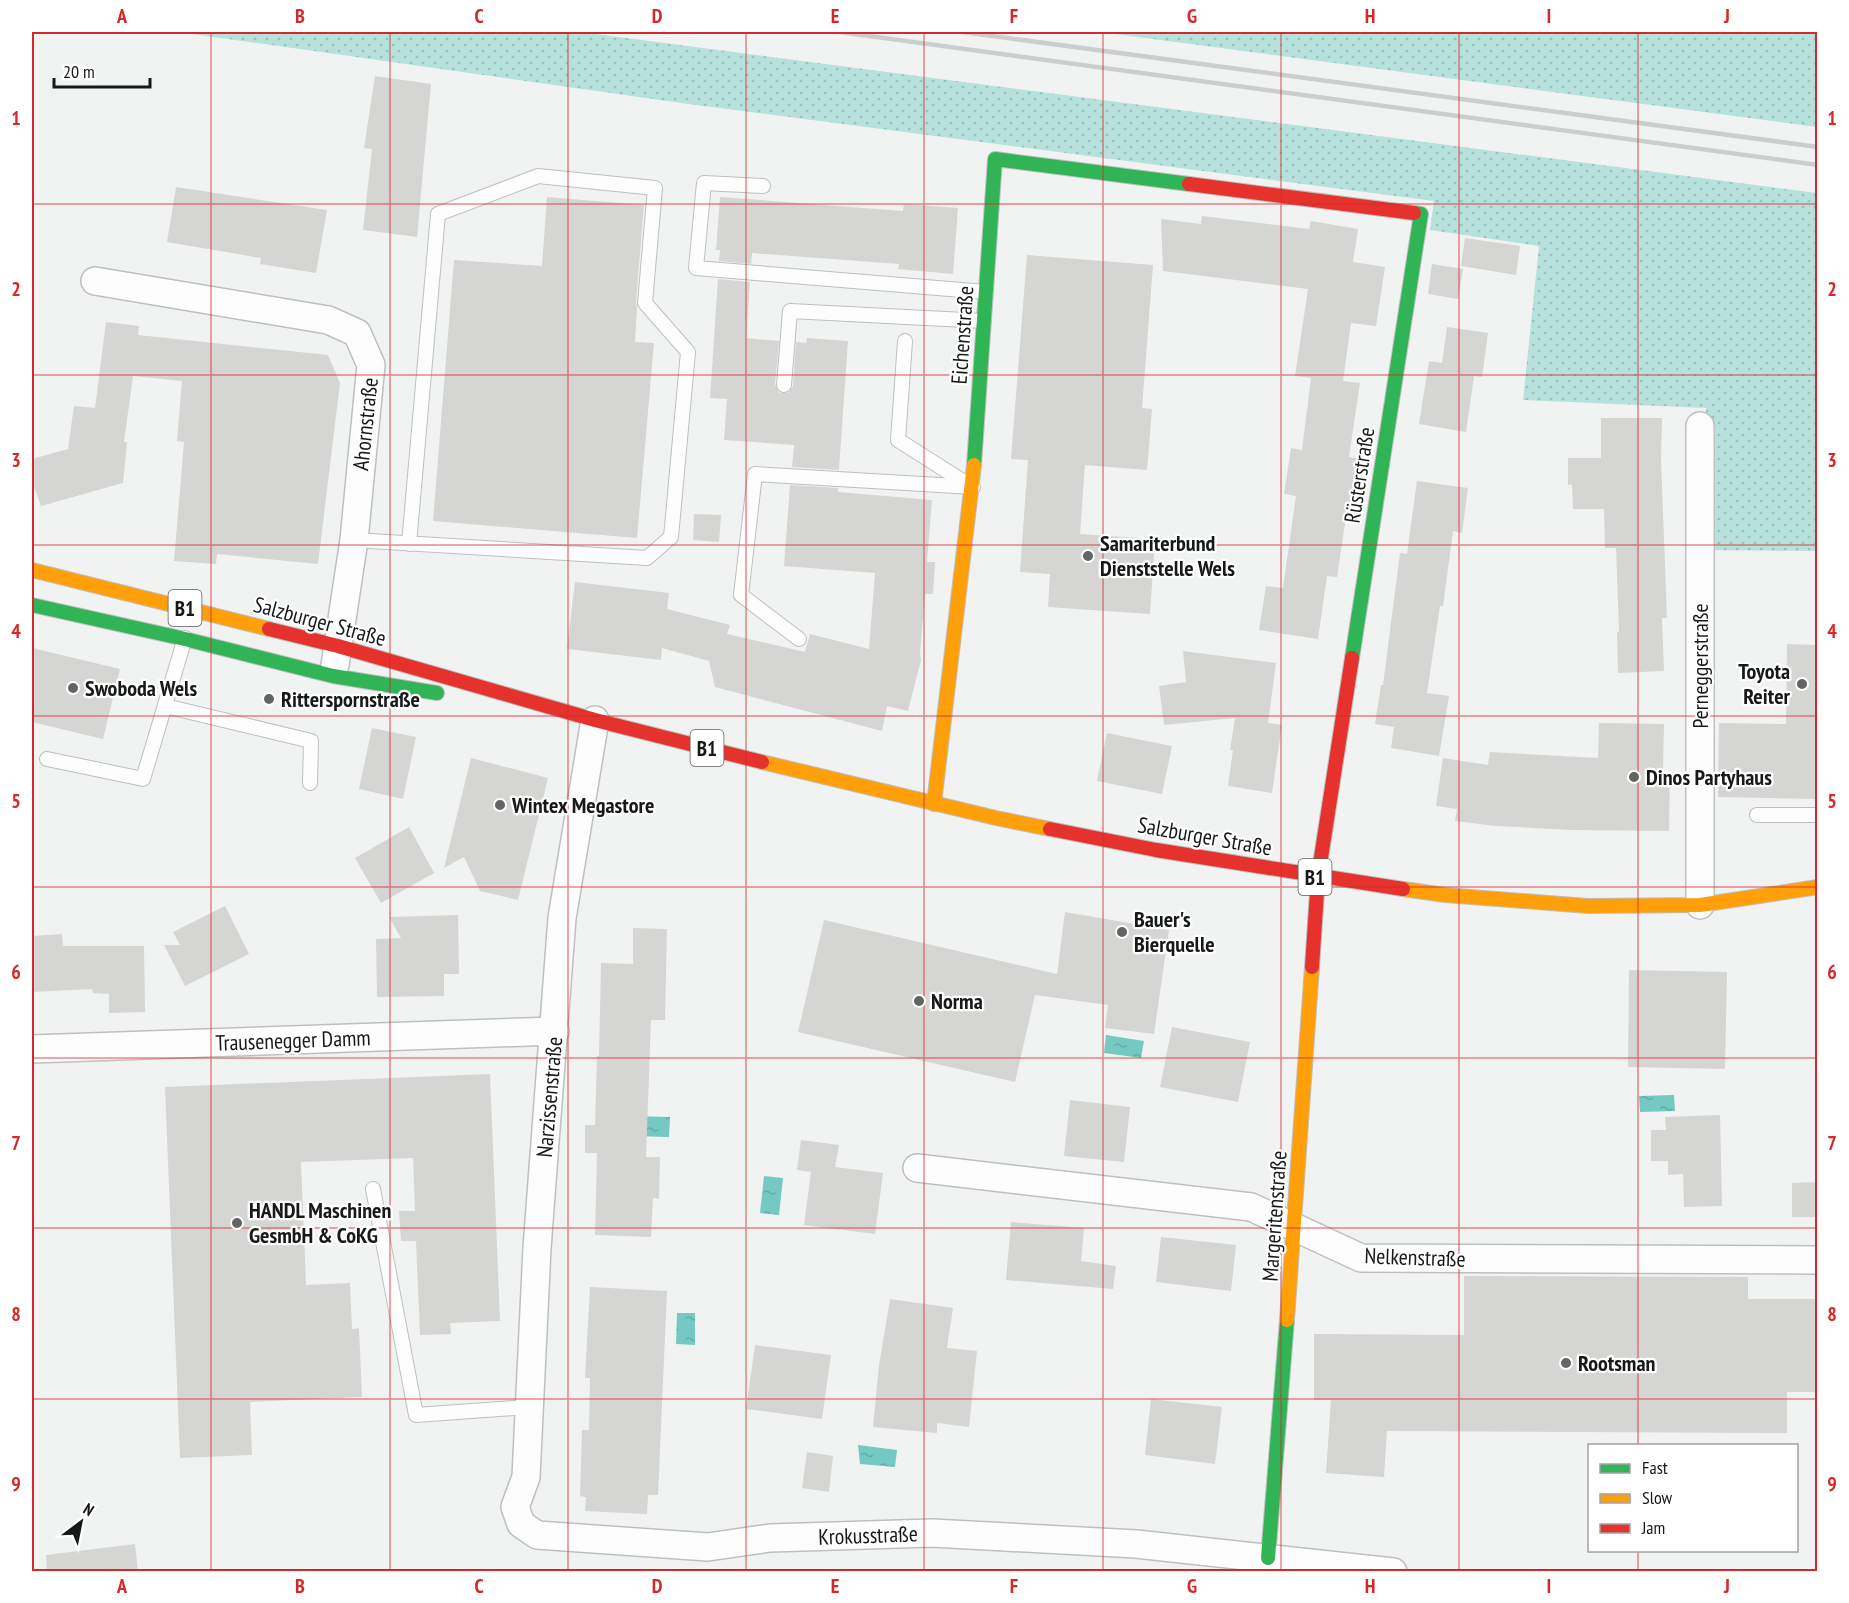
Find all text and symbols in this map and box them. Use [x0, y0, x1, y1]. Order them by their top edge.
text: A [116, 3, 128, 29]
text: B [295, 3, 305, 29]
text: C [474, 3, 484, 29]
text: D [652, 3, 663, 29]
text: E [831, 3, 839, 29]
text: F [1010, 3, 1018, 29]
text: G [1187, 3, 1197, 29]
text: H [1365, 3, 1375, 29]
text: I [1547, 3, 1551, 29]
text: J [1723, 3, 1730, 29]
scale bar [54, 51, 150, 89]
text: 20 m [63, 60, 95, 83]
text: 1 [11, 105, 21, 131]
text: 1 [1827, 105, 1837, 131]
text: 2 [11, 276, 21, 302]
text: 2 [1827, 276, 1837, 302]
street label: Eichenstraße [945, 285, 979, 385]
street label: Ahornstraße [346, 376, 384, 472]
street label: Rüsterstraße [1338, 425, 1380, 525]
text: 3 [11, 447, 21, 473]
text: 3 [1827, 447, 1837, 473]
place label: Samariterbund Dienststelle Wels [1100, 529, 1235, 582]
marker: Samariterbund Dienststelle Wels [1081, 549, 1095, 563]
road number: B1 [168, 590, 201, 626]
street label: Salzburger Straße [251, 590, 389, 652]
street label: Perneggerstraße [1686, 603, 1714, 729]
text: 4 [11, 618, 21, 644]
text: 4 [1827, 618, 1837, 644]
place label: Toyota Reiter [1738, 657, 1791, 710]
place label: Swoboda Wels [85, 674, 197, 702]
marker: Toyota Reiter [1795, 677, 1809, 691]
marker: Swoboda Wels [66, 681, 80, 695]
place label: Ritterspornstraße [281, 685, 420, 713]
marker: Ritterspornstraße [262, 692, 276, 706]
road number: B1 [690, 730, 724, 766]
place label: Dinos Partyhaus [1646, 763, 1772, 791]
marker: Dinos Partyhaus [1627, 770, 1641, 784]
text: 5 [11, 788, 21, 814]
text: 5 [1827, 788, 1837, 814]
place label: Wintex Megastore [511, 791, 654, 819]
marker: Wintex Megastore [493, 798, 507, 812]
street label: Salzburger Straße [1136, 810, 1274, 862]
road number: B1 [1298, 859, 1332, 895]
place label: Bauer's Bierquelle [1134, 905, 1215, 958]
marker: Bauer's Bierquelle [1115, 925, 1129, 939]
text: 6 [11, 959, 21, 985]
text: 6 [1827, 959, 1837, 985]
place label: Norma [931, 987, 983, 1015]
marker: Norma [912, 994, 926, 1008]
street label: Trausenegger Damm [215, 1023, 371, 1057]
street label: Narzissenstraße [530, 1035, 568, 1159]
text: 7 [11, 1130, 21, 1156]
text: 7 [1827, 1130, 1837, 1156]
street label: Margeritenstraße [1255, 1150, 1293, 1282]
place label: HANDL Maschinen GesmbH & CoKG [249, 1196, 391, 1249]
marker: HANDL Maschinen GesmbH & CoKG [230, 1216, 244, 1230]
street label: Nelkenstraße [1364, 1241, 1466, 1273]
text: 8 [11, 1301, 21, 1327]
text: 8 [1827, 1301, 1837, 1327]
place label: Rootsman [1578, 1349, 1656, 1377]
marker: Rootsman [1559, 1356, 1573, 1370]
legend [1588, 1444, 1798, 1552]
text: Fast [1642, 1456, 1668, 1479]
text: 9 [11, 1471, 21, 1497]
text: 9 [1827, 1471, 1837, 1497]
text: Slow [1642, 1486, 1673, 1509]
north arrow [51, 1492, 111, 1552]
text: N [80, 1499, 98, 1520]
text: Jam [1641, 1516, 1665, 1539]
street label: Krokusstraße [818, 1519, 918, 1551]
text: A [116, 1573, 128, 1599]
text: B [295, 1573, 305, 1599]
text: C [474, 1573, 484, 1599]
text: D [652, 1573, 663, 1599]
text: E [831, 1573, 839, 1599]
text: F [1010, 1573, 1018, 1599]
text: G [1187, 1573, 1197, 1599]
text: H [1365, 1573, 1375, 1599]
text: I [1547, 1573, 1551, 1599]
text: J [1723, 1573, 1730, 1599]

